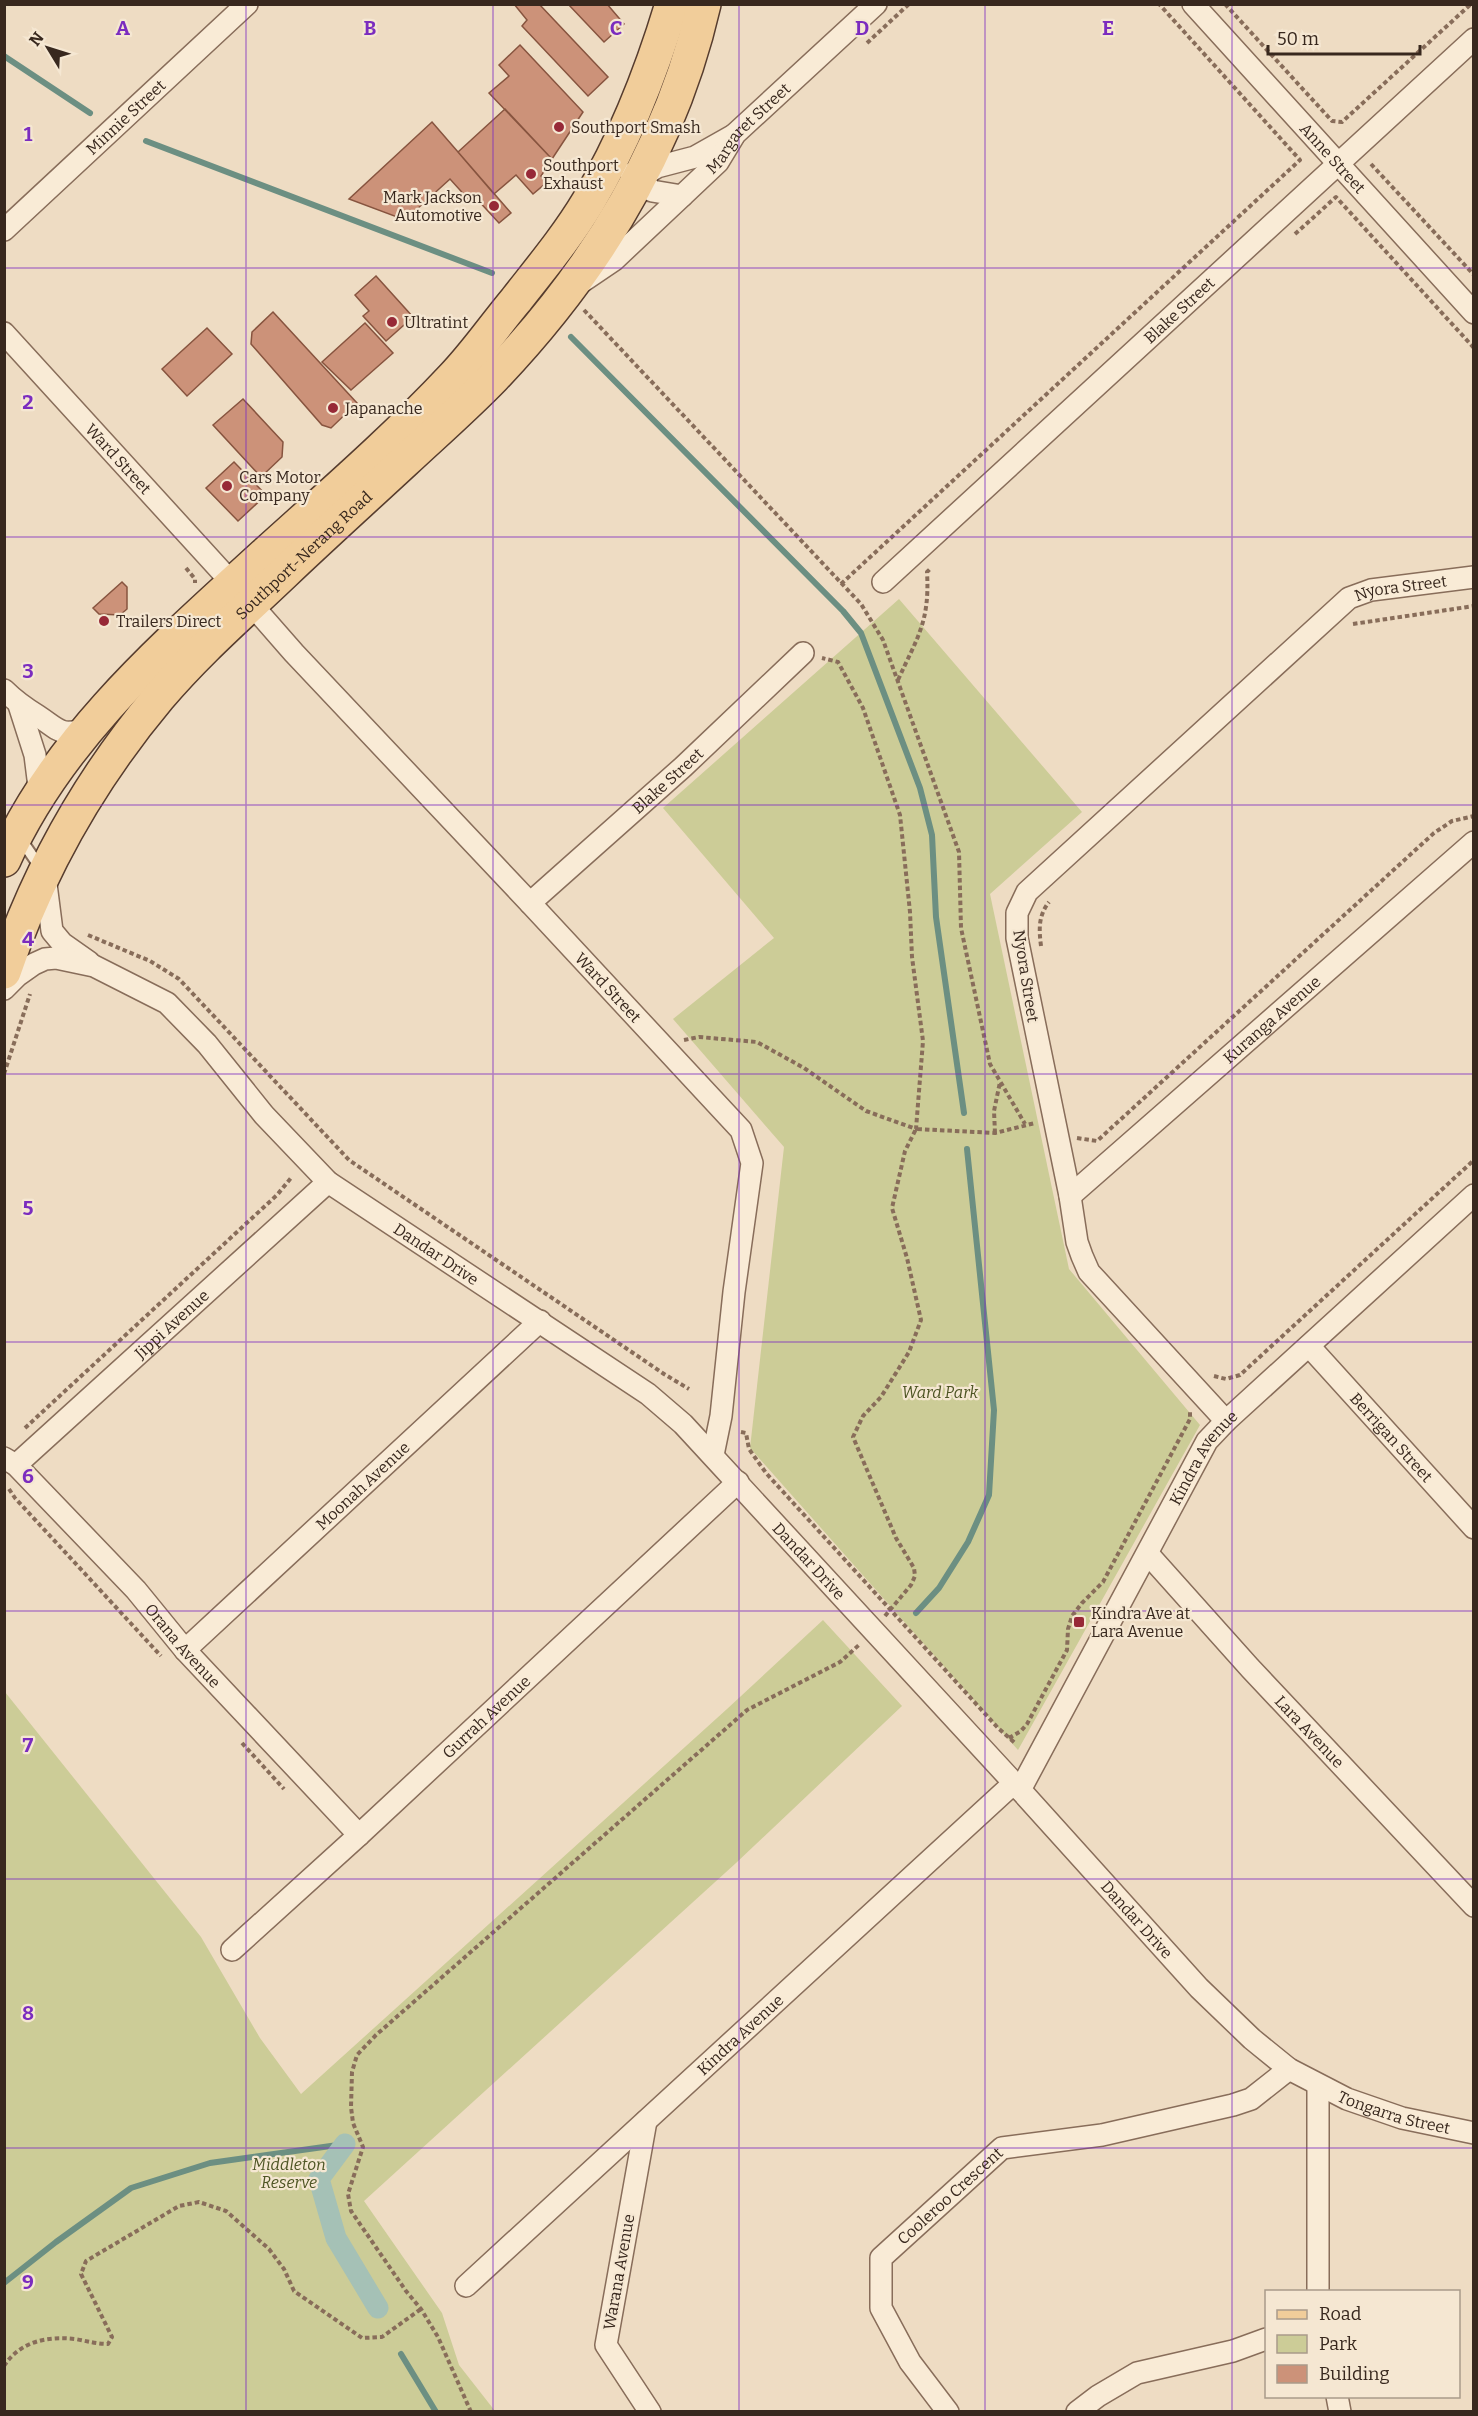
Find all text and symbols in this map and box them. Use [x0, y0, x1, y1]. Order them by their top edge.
text: A [116, 16, 131, 40]
text: B [364, 16, 377, 40]
text: C [610, 16, 622, 40]
text: D [855, 16, 869, 40]
text: E [1102, 16, 1114, 40]
north arrow [18, 18, 78, 78]
scale bar [1268, 18, 1420, 56]
text: N [25, 28, 48, 50]
text: 50 m [1277, 28, 1319, 50]
street label: Minnie Street [82, 75, 169, 158]
street label: Margaret Street [702, 79, 794, 178]
place label: Southport Smash [571, 118, 701, 137]
street label: Anne Street [1296, 119, 1370, 197]
marker: Southport Smash [552, 120, 566, 134]
text: 1 [24, 122, 33, 146]
place label: Southport Exhaust [543, 156, 619, 193]
marker: Southport Exhaust [524, 167, 538, 181]
place label: Mark Jackson Automotive [383, 188, 482, 225]
marker: Mark Jackson Automotive [487, 199, 501, 213]
street label: Blake Street [1140, 273, 1218, 347]
place label: Ultratint [404, 313, 468, 332]
marker: Ultratint [385, 315, 399, 329]
text: 2 [22, 390, 34, 414]
place label: Japanache [344, 399, 423, 418]
marker: Japanache [326, 401, 340, 415]
street label: Ward Street [82, 420, 156, 498]
place label: Cars Motor Company [239, 468, 321, 505]
marker: Cars Motor Company [220, 479, 234, 493]
street label: Southport-Nerang Road [231, 487, 376, 623]
street label: Nyora Street [1352, 571, 1448, 605]
place label: Trailers Direct [116, 612, 222, 631]
marker: Trailers Direct [97, 614, 111, 628]
text: 3 [22, 659, 34, 683]
street label: Blake Street [628, 744, 707, 817]
text: 4 [22, 927, 34, 951]
street label: Nyora Street [1009, 928, 1043, 1024]
street label: Ward Street [571, 948, 646, 1026]
street label: Kuranga Avenue [1219, 972, 1324, 1067]
text: 5 [23, 1196, 34, 1220]
street label: Dandar Drive [390, 1219, 482, 1289]
street label: Jippi Avenue [130, 1285, 213, 1363]
park label: Ward Park [902, 1383, 978, 1402]
street label: Berrigan Street [1346, 1389, 1437, 1486]
street label: Kindra Avenue [1165, 1406, 1241, 1508]
street label: Moonah Avenue [312, 1437, 413, 1534]
text: 6 [22, 1464, 34, 1488]
street label: Dandar Drive [769, 1518, 849, 1603]
street label: Orana Avenue [141, 1600, 225, 1692]
place label: Kindra Ave at Lara Avenue [1091, 1604, 1190, 1641]
marker: Kindra Ave at Lara Avenue [1072, 1615, 1086, 1629]
street label: Gurrah Avenue [438, 1671, 534, 1762]
street label: Lara Avenue [1271, 1691, 1348, 1771]
text: 7 [23, 1733, 34, 1757]
street label: Dandar Drive [1097, 1877, 1177, 1962]
street label: Kindra Avenue [693, 1990, 787, 2079]
text: 8 [22, 2001, 34, 2025]
street label: Tongarra Street [1335, 2086, 1452, 2137]
street label: Cooleroo Crescent [893, 2143, 1006, 2248]
park label: Middleton Reserve [252, 2155, 326, 2192]
street label: Warana Avenue [599, 2213, 639, 2331]
text: 9 [22, 2270, 34, 2294]
legend [1265, 2290, 1460, 2398]
text: Road [1319, 2303, 1362, 2325]
text: Park [1319, 2333, 1358, 2355]
text: Building [1319, 2363, 1390, 2385]

